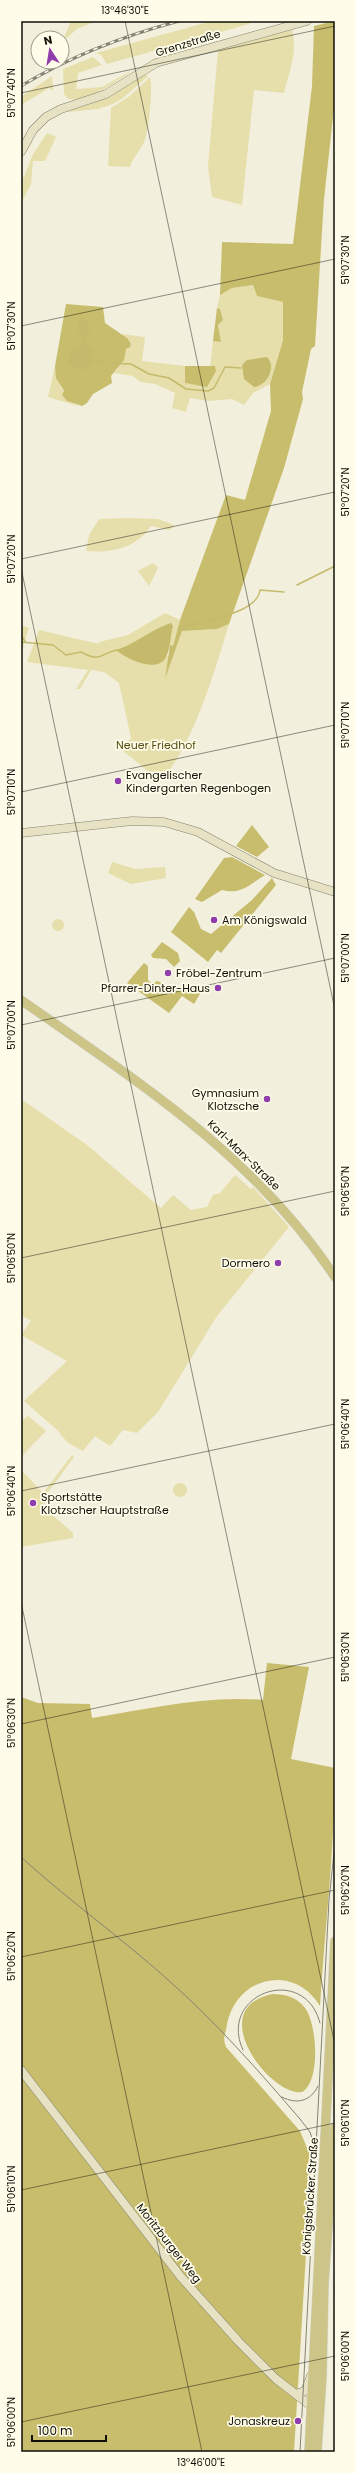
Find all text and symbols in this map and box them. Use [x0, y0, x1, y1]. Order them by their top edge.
text: 13°46'30"E [101, 3, 149, 18]
street label: Grenzstraße [154, 25, 223, 60]
north arrow [30, 30, 70, 70]
text: N [42, 32, 54, 49]
text: 51°07'40"N [4, 68, 19, 118]
text: 51°07'30"N [338, 235, 353, 285]
text: 51°07'30"N [4, 301, 19, 351]
text: 51°07'20"N [338, 468, 353, 516]
text: 51°07'20"N [4, 535, 19, 583]
text: 51°07'10"N [338, 702, 353, 748]
park label: Neuer Friedhof [116, 737, 196, 753]
place label: Evangelischer Kindergarten Regenbogen [126, 767, 271, 796]
text: 51°07'10"N [4, 769, 19, 815]
marker: Evangelischer Kindergarten Regenbogen [113, 776, 123, 786]
place label: Am Königswald [222, 912, 307, 928]
marker: Am Königswald [209, 915, 219, 925]
text: 51°07'00"N [338, 933, 353, 983]
place label: Fröbel-Zentrum [176, 965, 262, 981]
marker: Fröbel-Zentrum [163, 968, 173, 978]
place label: Pfarrer-Dinter-Haus [101, 980, 210, 996]
marker: Pfarrer-Dinter-Haus [213, 983, 223, 993]
text: 51°07'00"N [4, 1000, 19, 1050]
place label: Gymnasium Klotzsche [192, 1085, 259, 1114]
marker: Gymnasium Klotzsche [262, 1094, 272, 1104]
street label: Karl-Marx-Straße [204, 1116, 284, 1194]
text: 51°06'50"N [338, 1166, 353, 1216]
text: 51°06'50"N [4, 1233, 19, 1283]
place label: Dormero [222, 1255, 270, 1271]
marker: Dormero [273, 1258, 283, 1268]
text: 51°06'40"N [338, 1399, 353, 1449]
text: 51°06'40"N [4, 1466, 19, 1516]
place label: Sportstätte Klotzscher Hauptstraße [41, 1489, 169, 1518]
marker: Sportstätte Klotzscher Hauptstraße [28, 1498, 38, 1508]
text: 51°06'30"N [338, 1632, 353, 1682]
text: 51°06'30"N [4, 1698, 19, 1748]
text: 51°06'20"N [338, 1865, 353, 1915]
text: 51°06'20"N [4, 1931, 19, 1981]
text: 51°06'10"N [338, 2099, 353, 2147]
street label: Königsbrücker Straße [298, 2137, 322, 2255]
text: 51°06'10"N [4, 2165, 19, 2213]
street label: Moritzburger Weg [133, 2200, 205, 2286]
text: 51°06'00"N [338, 2331, 353, 2381]
text: 51°06'00"N [4, 2397, 19, 2447]
place label: Jonaskreuz [228, 2413, 290, 2429]
marker: Jonaskreuz [293, 2416, 303, 2426]
scale bar [32, 2417, 106, 2443]
text: 100 m [38, 2422, 72, 2439]
text: 13°46'00"E [177, 2455, 225, 2470]

